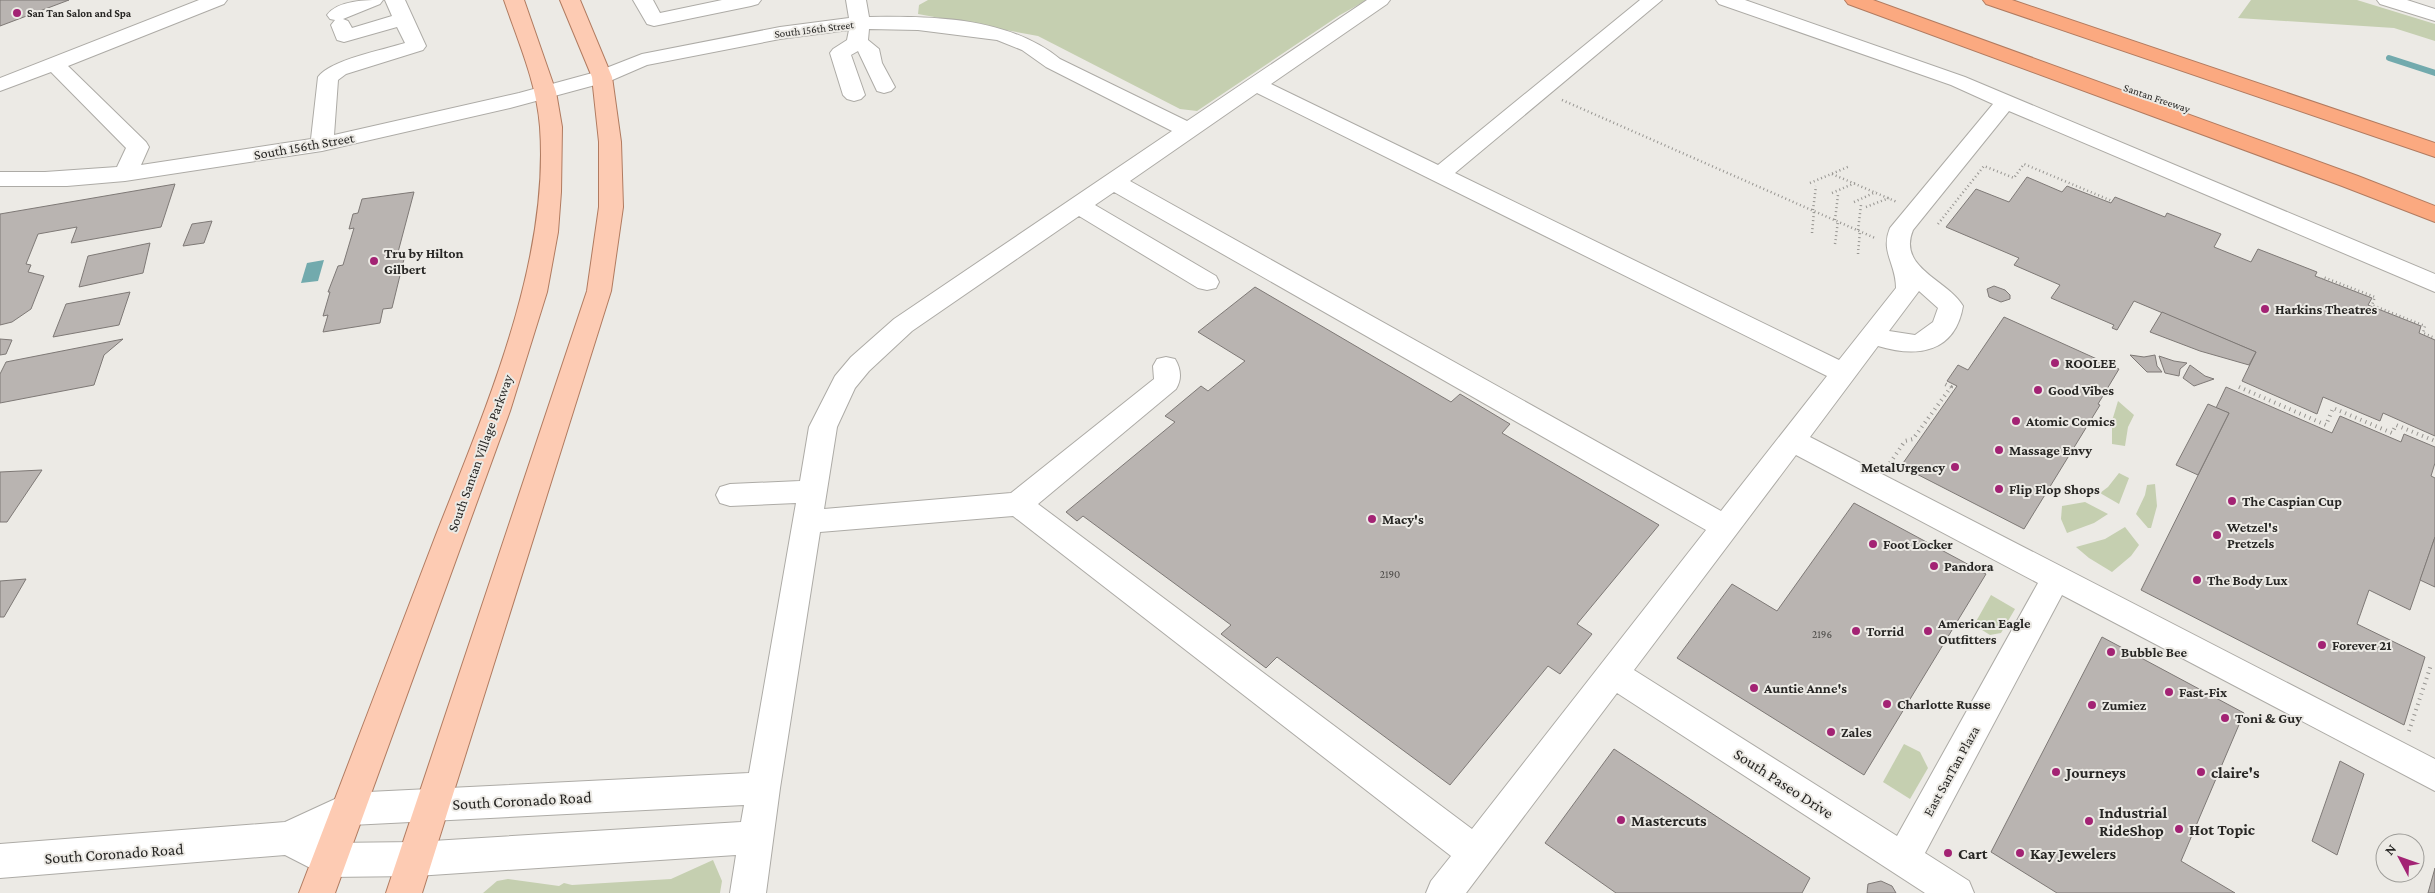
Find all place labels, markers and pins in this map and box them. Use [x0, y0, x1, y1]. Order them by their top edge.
marker: San Tan Salon and Spa [11, 7, 23, 19]
place label: San Tan Salon and Spa [27, 7, 132, 19]
place label: Tru by Hilton Gilbert [384, 245, 464, 277]
marker: Tru by Hilton Gilbert [368, 255, 380, 267]
place label: Harkins Theatres [2275, 301, 2377, 317]
marker: Harkins Theatres [2259, 303, 2271, 315]
place label: ROOLEE [2065, 355, 2116, 371]
marker: ROOLEE [2049, 357, 2061, 369]
place label: Good Vibes [2048, 382, 2114, 398]
marker: Good Vibes [2032, 384, 2044, 396]
place label: Atomic Comics [2025, 413, 2115, 429]
marker: Atomic Comics [2010, 415, 2022, 427]
place label: Massage Envy [2009, 442, 2092, 458]
marker: Massage Envy [1993, 444, 2005, 456]
place label: MetalUrgency [1861, 459, 1945, 475]
marker: MetalUrgency [1949, 461, 1961, 473]
place label: Flip Flop Shops [2009, 481, 2100, 497]
marker: Flip Flop Shops [1993, 483, 2005, 495]
place label: The Caspian Cup [2242, 493, 2342, 509]
marker: The Caspian Cup [2226, 495, 2238, 507]
place label: Macy's [1382, 511, 1424, 527]
marker: Macy's [1366, 513, 1378, 525]
place label: Wetzel's Pretzels [2226, 519, 2278, 551]
marker: Wetzel's Pretzels [2211, 529, 2223, 541]
place label: Foot Locker [1883, 536, 1953, 552]
marker: Foot Locker [1867, 538, 1879, 550]
place label: Pandora [1944, 558, 1994, 574]
marker: Pandora [1928, 560, 1940, 572]
place label: The Body Lux [2207, 572, 2289, 588]
marker: The Body Lux [2191, 574, 2203, 586]
place label: American Eagle Outfitters [1937, 615, 2031, 647]
place label: Torrid [1866, 623, 1904, 639]
marker: Torrid [1850, 625, 1862, 637]
marker: American Eagle Outfitters [1922, 625, 1934, 637]
place label: Forever 21 [2332, 637, 2392, 653]
marker: Forever 21 [2316, 639, 2328, 651]
place label: Bubble Bee [2121, 644, 2187, 660]
marker: Bubble Bee [2105, 646, 2117, 658]
place label: Auntie Anne's [1763, 680, 1847, 696]
marker: Auntie Anne's [1748, 682, 1760, 694]
place label: Fast-Fix [2179, 684, 2228, 700]
marker: Fast-Fix [2163, 686, 2175, 698]
place label: Charlotte Russe [1897, 696, 1991, 712]
place label: Zumiez [2102, 697, 2147, 713]
marker: Charlotte Russe [1881, 698, 1893, 710]
marker: Zumiez [2086, 699, 2098, 711]
place label: Toni & Guy [2235, 710, 2302, 726]
marker: Toni & Guy [2219, 712, 2231, 724]
place label: Zales [1841, 724, 1872, 740]
marker: Zales [1825, 726, 1837, 738]
place label: Journeys [2064, 764, 2126, 781]
place label: claire's [2211, 764, 2260, 781]
marker: Journeys [2050, 766, 2062, 778]
marker: claire's [2195, 766, 2207, 778]
place label: Industrial RideShop [2099, 804, 2168, 839]
place label: Mastercuts [1631, 812, 1707, 829]
marker: Mastercuts [1615, 814, 1627, 826]
marker: Industrial RideShop [2083, 815, 2095, 827]
place label: Hot Topic [2189, 821, 2255, 838]
marker: Hot Topic [2173, 823, 2185, 835]
place label: Cart [1958, 845, 1988, 862]
place label: Kay Jewelers [2030, 845, 2116, 862]
marker: Cart [1942, 847, 1954, 859]
marker: Kay Jewelers [2014, 847, 2026, 859]

